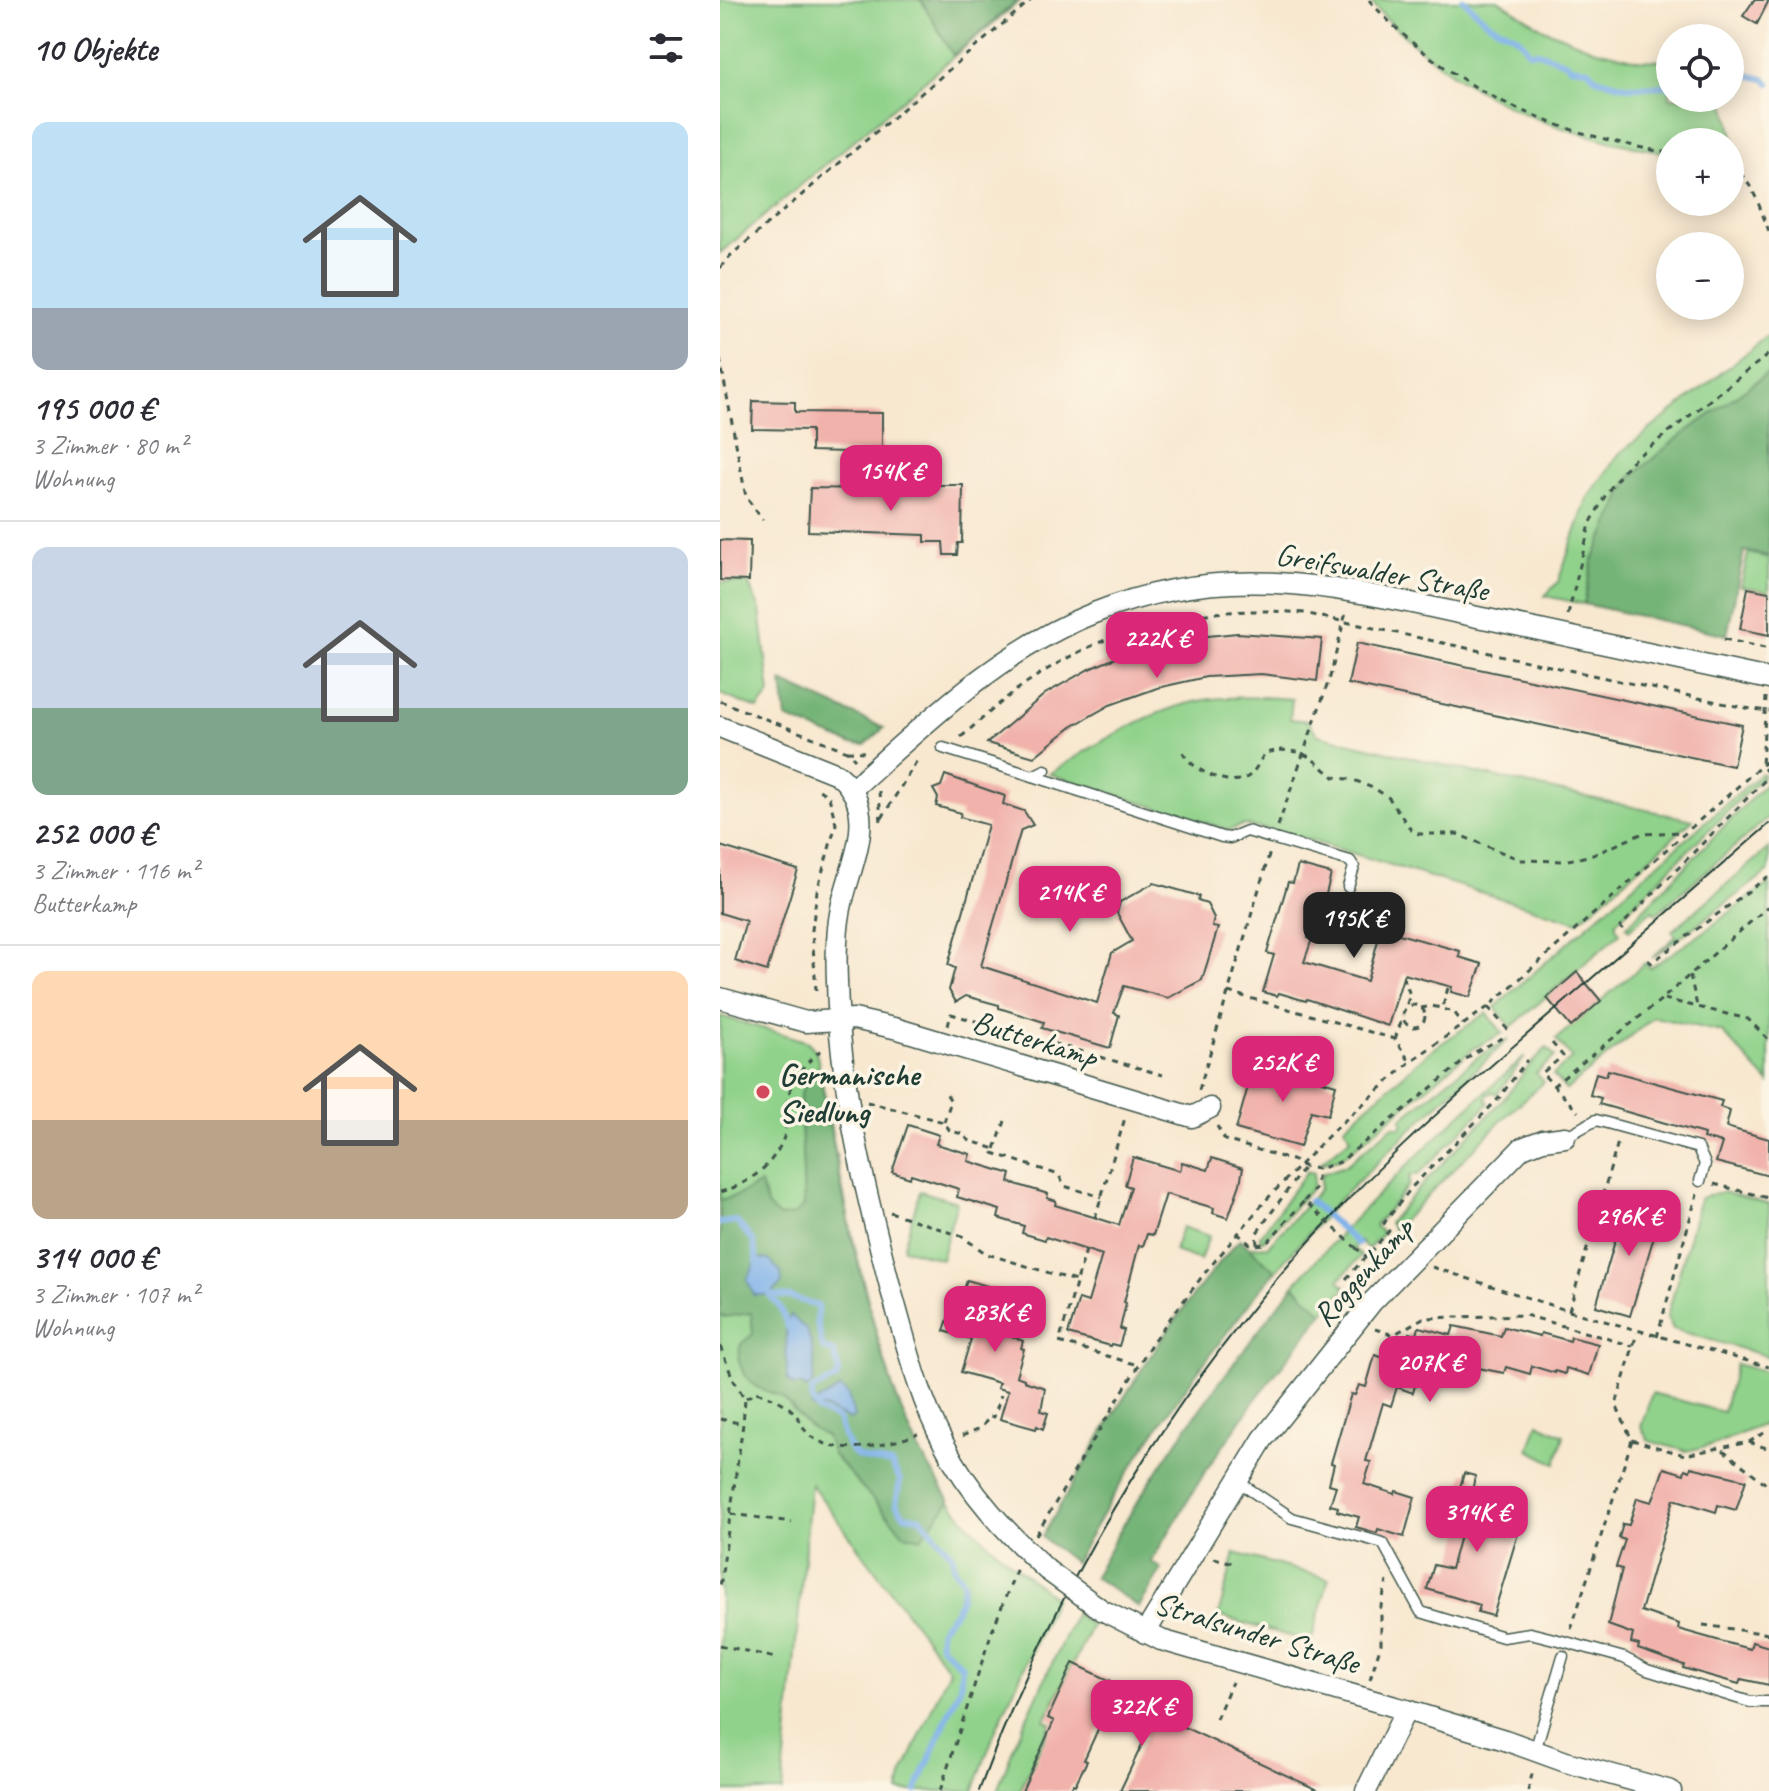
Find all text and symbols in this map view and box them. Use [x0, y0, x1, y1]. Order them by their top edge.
map controls [1656, 24, 1744, 320]
button: locate [1656, 24, 1744, 112]
icon: filters [644, 26, 688, 70]
text: 10 Objekte [32, 27, 157, 70]
button: + [1656, 128, 1744, 216]
icon: home [288, 174, 432, 318]
button: − [1656, 232, 1744, 320]
text: 195 000 € [32, 386, 155, 429]
text: 3 Zimmer · 80 m² [32, 429, 187, 462]
pin: 154K € [826, 445, 956, 513]
text: 154K € [858, 454, 924, 487]
text: Wohnung [32, 462, 114, 495]
street label: Greifswalder Straße [1273, 533, 1494, 611]
icon: home [288, 599, 432, 743]
pin: 222K € [1092, 612, 1222, 680]
text: 222K € [1124, 621, 1190, 654]
text: 252 000 € [32, 811, 155, 854]
text: 3 Zimmer · 116 m² [32, 854, 198, 887]
pin: 214K € [1005, 866, 1135, 934]
text: 214K € [1037, 875, 1103, 908]
text: Butterkamp [32, 887, 136, 920]
pin: 195K € [1289, 892, 1419, 960]
text: 195K € [1321, 901, 1387, 934]
street label: Butterkamp [968, 1001, 1104, 1078]
icon: home [288, 1023, 432, 1167]
pin: 252K € [1218, 1036, 1348, 1104]
text: 252K € [1250, 1045, 1316, 1078]
place label: Germanische Siedlung [779, 1054, 922, 1132]
marker: Germanische Siedlung [754, 1083, 772, 1101]
pin: 296K € [1564, 1190, 1694, 1258]
text: 296K € [1596, 1199, 1662, 1232]
street label: Roggenkamp [1304, 1208, 1424, 1335]
text: 314 000 € [32, 1235, 156, 1278]
text: 3 Zimmer · 107 m² [32, 1278, 198, 1311]
pin: 283K € [930, 1286, 1060, 1354]
text: 283K € [962, 1295, 1028, 1328]
text: Wohnung [32, 1311, 114, 1344]
pin: 207K € [1365, 1336, 1495, 1404]
text: 207K € [1397, 1345, 1463, 1378]
pin: 314K € [1412, 1486, 1542, 1554]
text: 314K € [1444, 1495, 1510, 1528]
street label: Stralsunder Straße [1150, 1582, 1367, 1684]
pin: 322K € [1077, 1680, 1207, 1748]
text: 322K € [1109, 1689, 1175, 1722]

